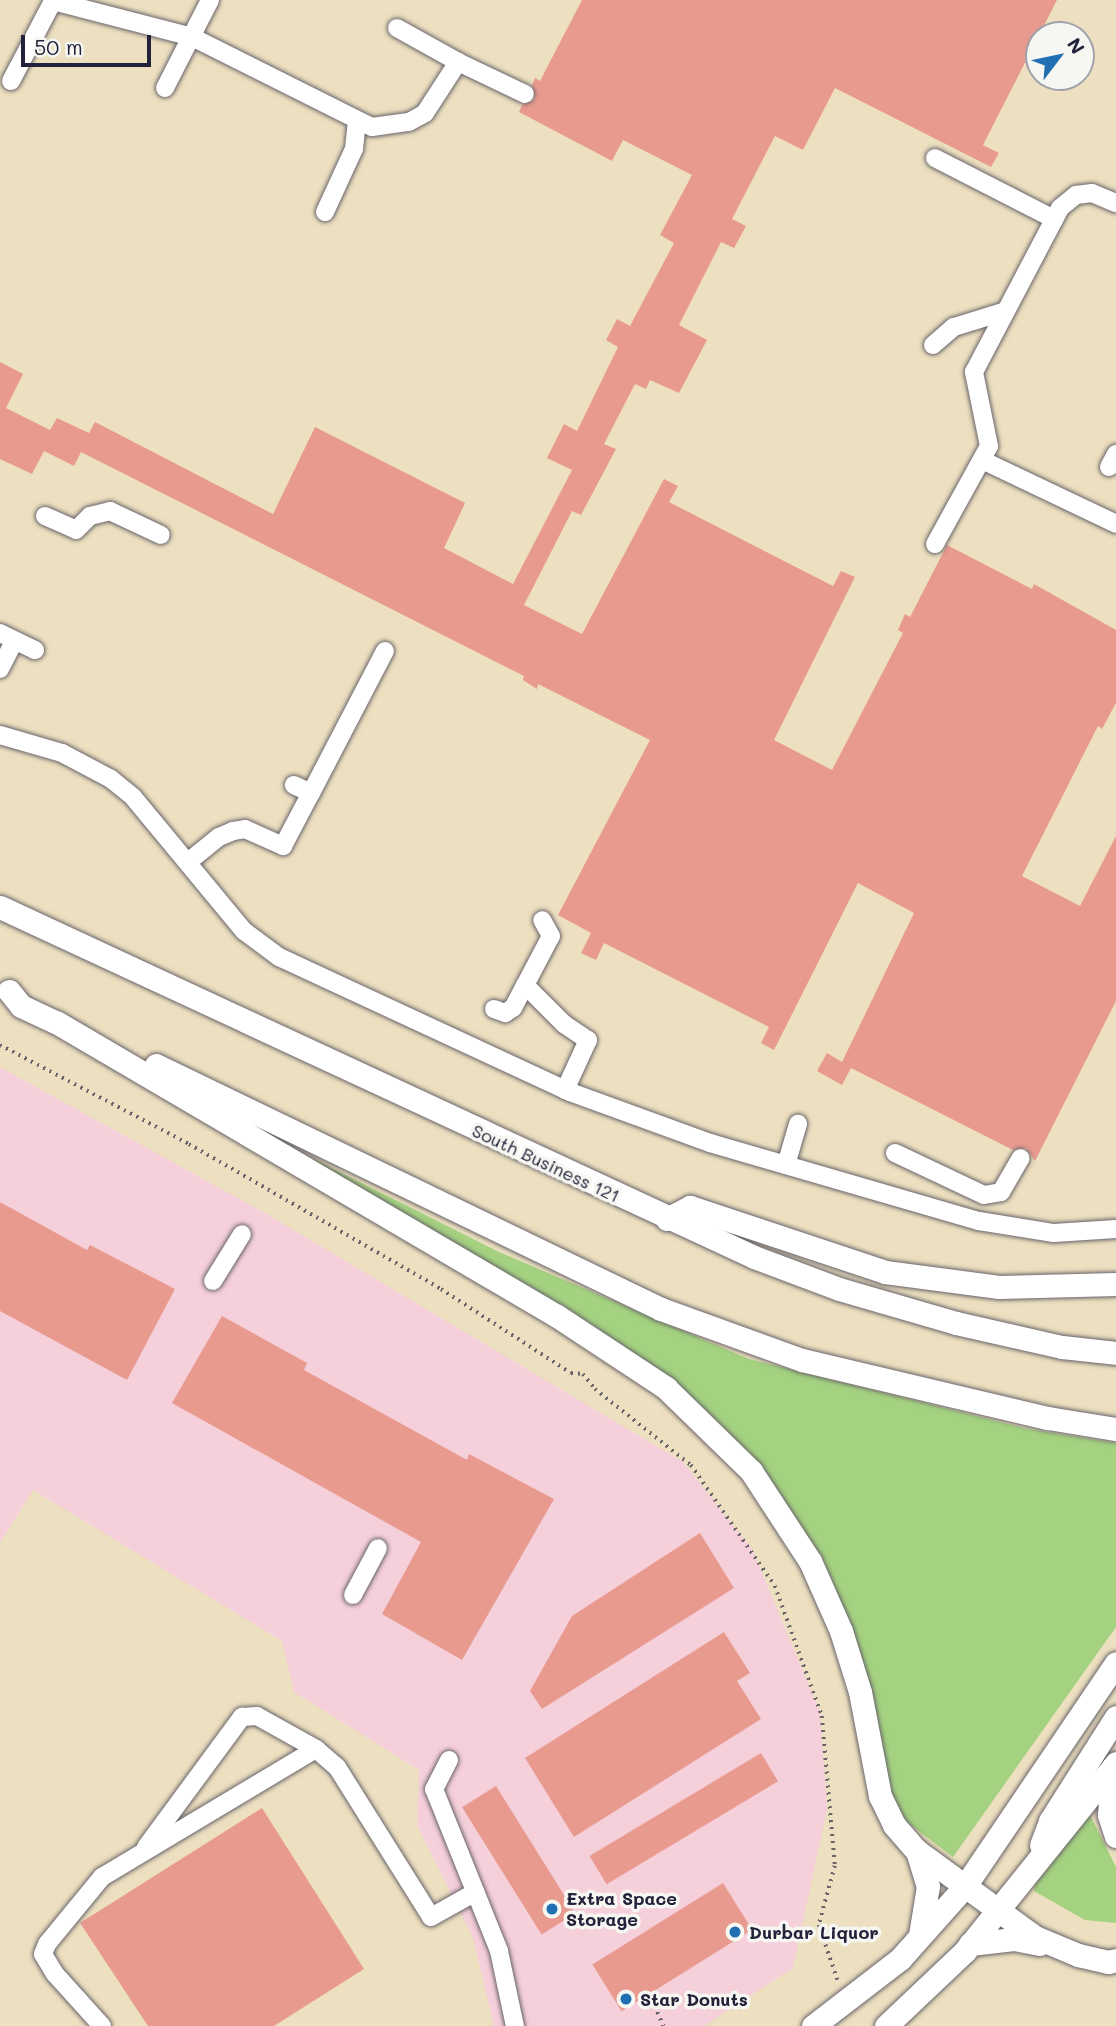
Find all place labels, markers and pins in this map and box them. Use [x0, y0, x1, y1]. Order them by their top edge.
place label: Extra Space Storage [566, 1888, 677, 1930]
marker: Extra Space Storage [544, 1901, 560, 1917]
place label: Durbar Liquor [749, 1921, 879, 1943]
marker: Durbar Liquor [727, 1924, 743, 1940]
place label: Star Donuts [640, 1988, 748, 2010]
marker: Star Donuts [618, 1991, 634, 2007]

